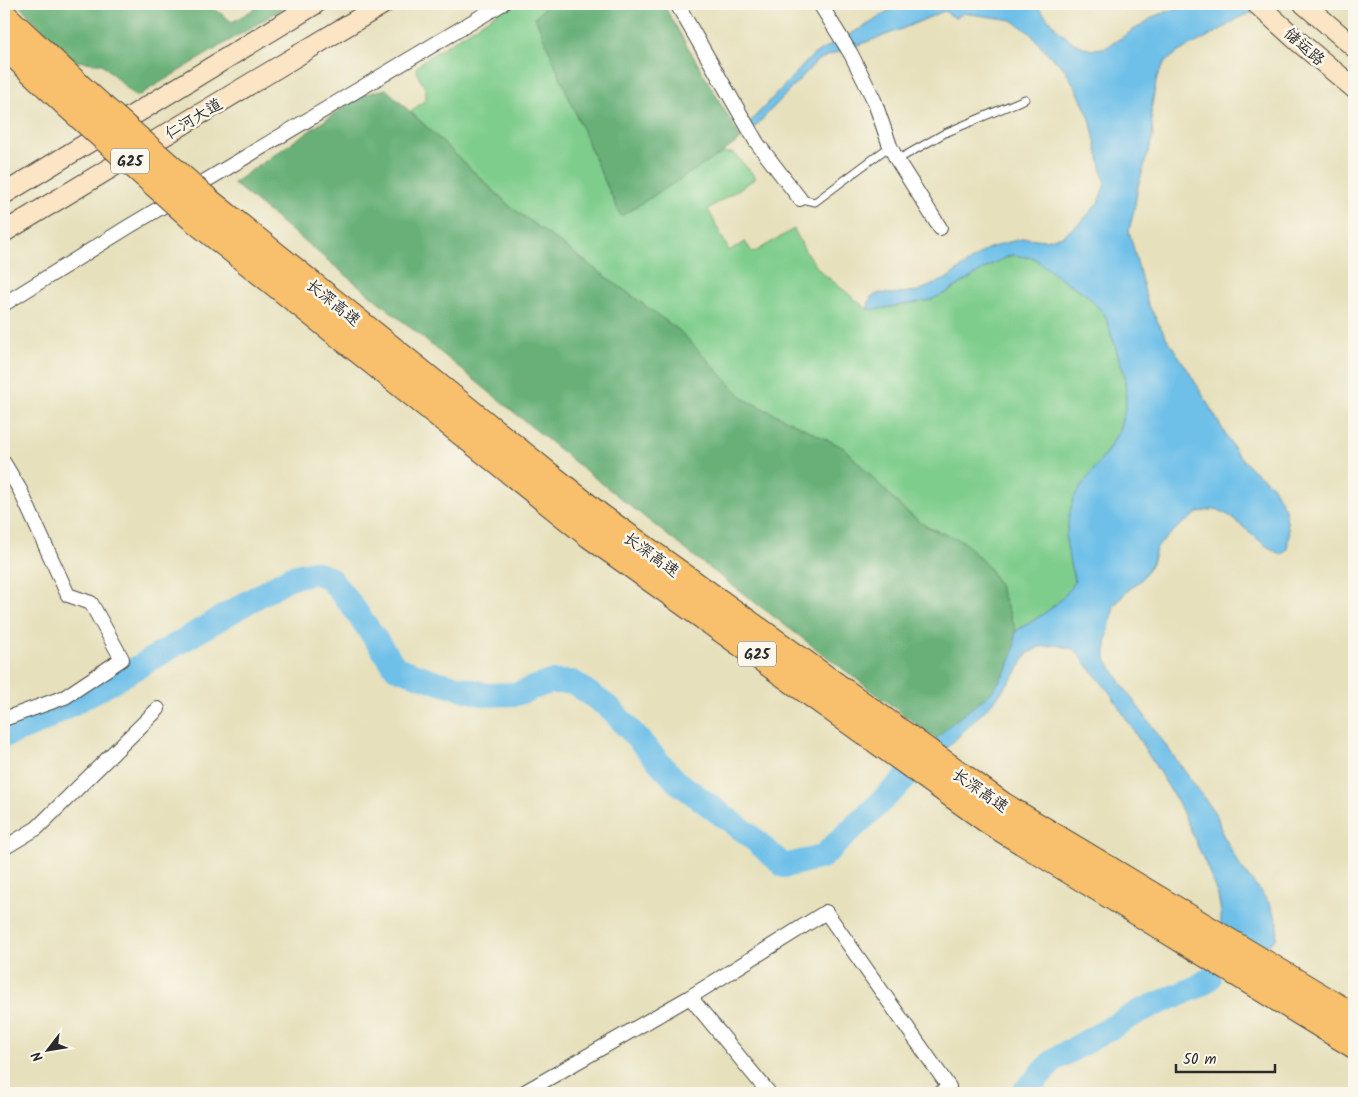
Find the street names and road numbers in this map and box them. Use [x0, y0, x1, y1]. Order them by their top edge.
street label: 储运路 [1278, 22, 1330, 72]
street label: 仁河大道 [160, 92, 228, 146]
road number: G25 [111, 148, 149, 174]
street label: 长深高速 [300, 273, 366, 333]
street label: 长深高速 [618, 526, 684, 584]
road number: G25 [738, 642, 776, 666]
street label: 长深高速 [947, 763, 1014, 820]

